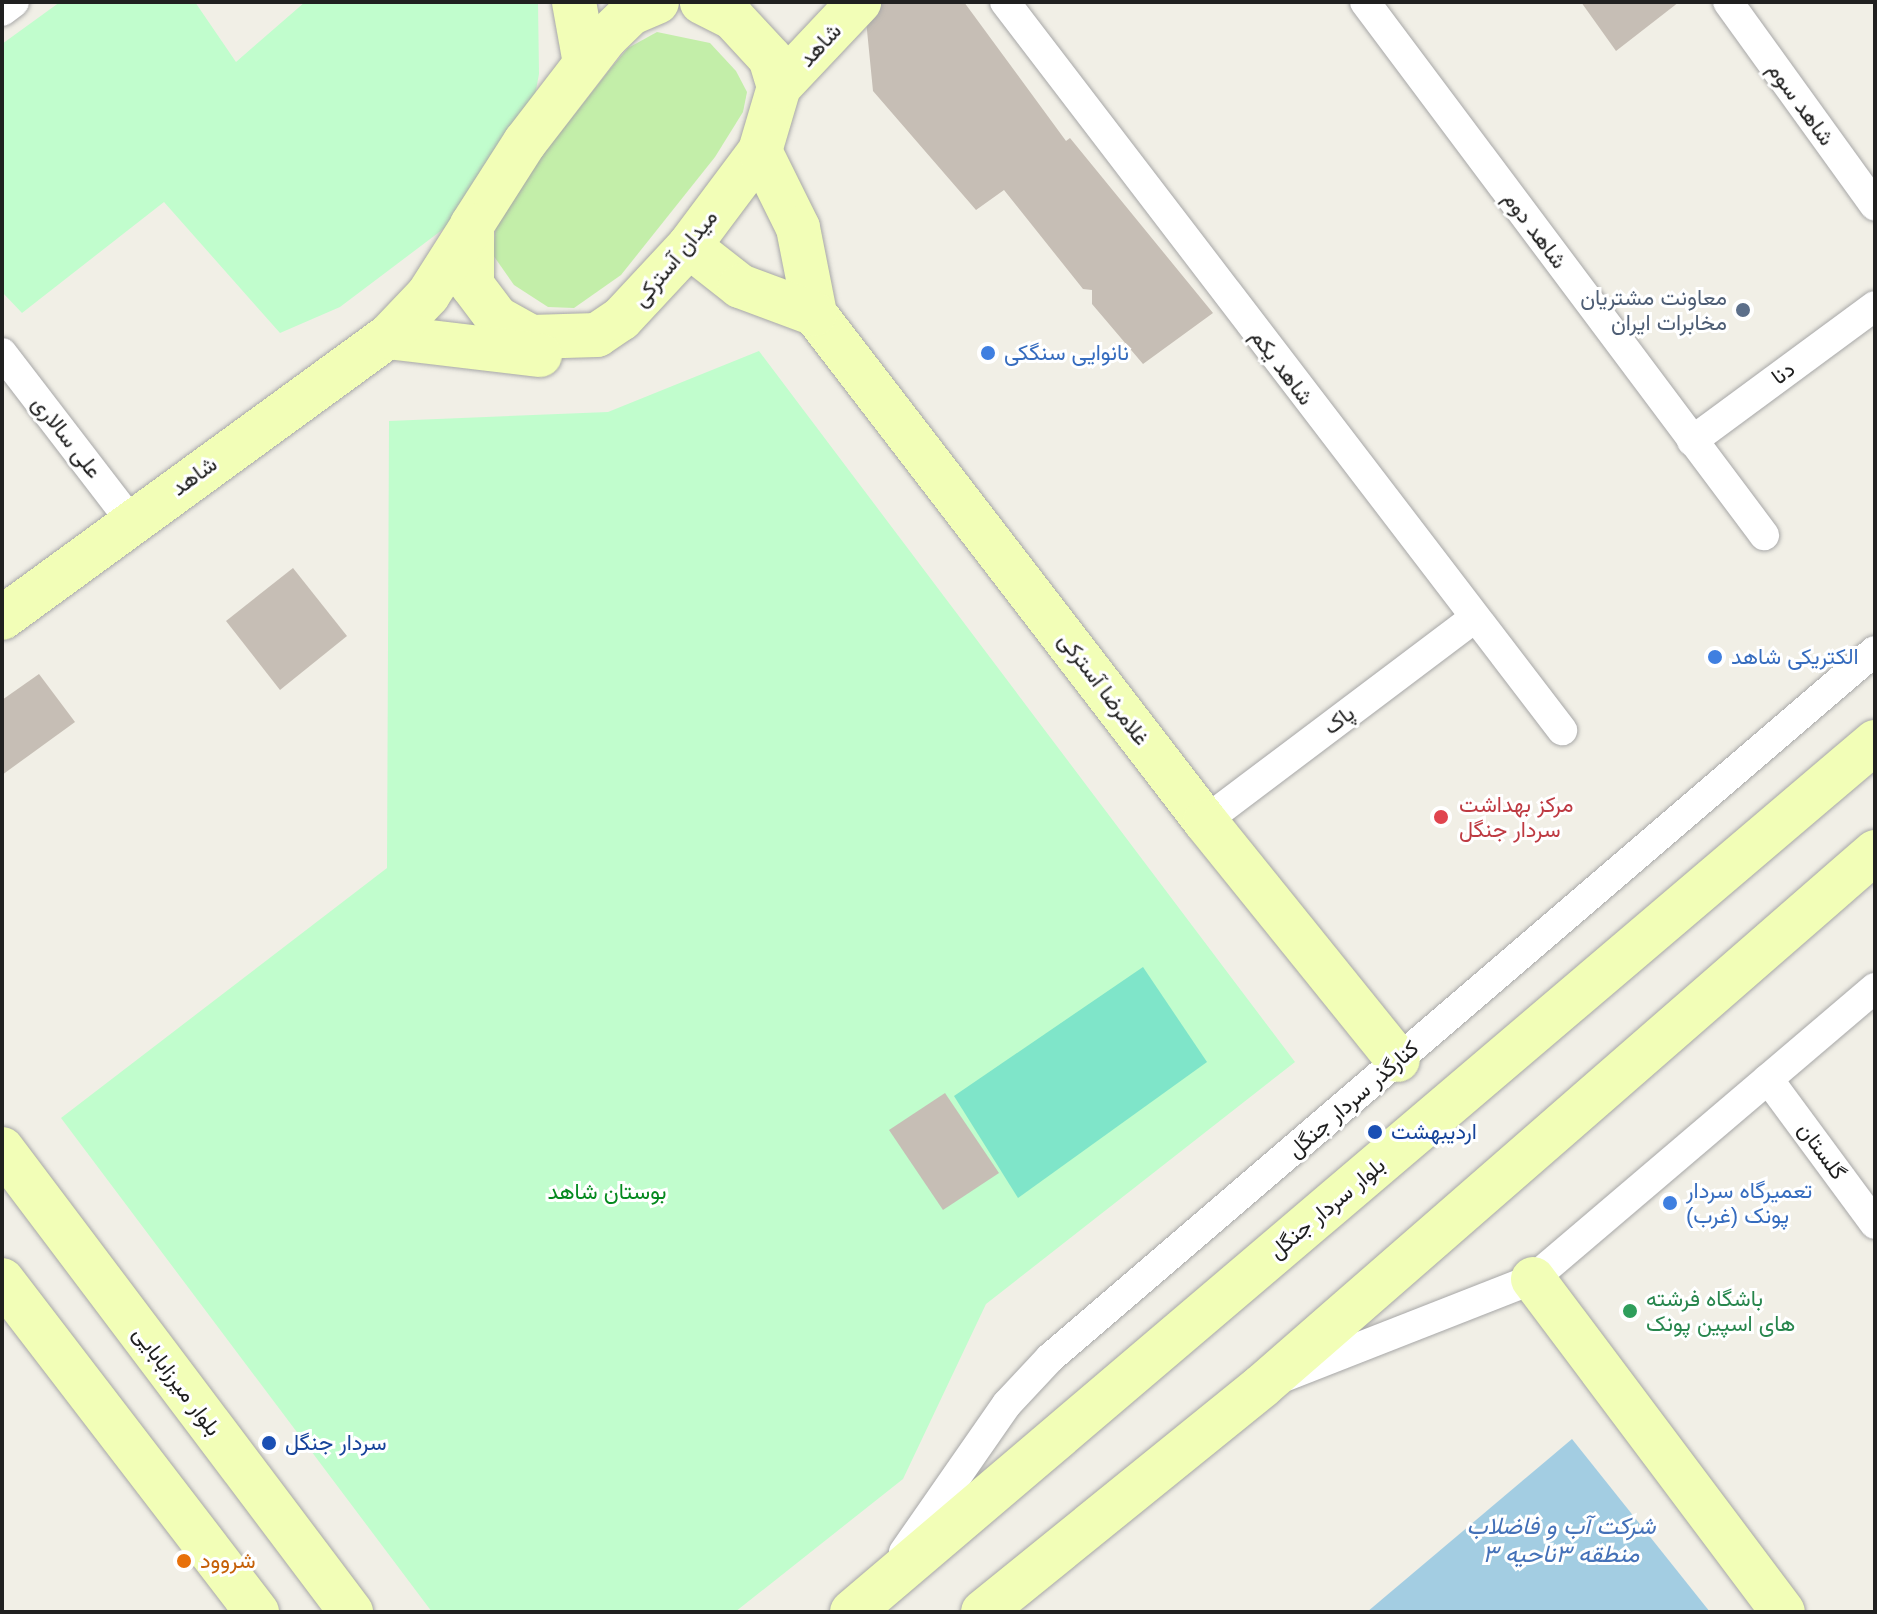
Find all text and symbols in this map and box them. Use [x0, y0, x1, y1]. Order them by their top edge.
street label: شاهد [793, 18, 847, 72]
street label: شاهد سوم [1762, 57, 1840, 151]
street label: شاهد دوم [1497, 186, 1573, 274]
street label: میدان آسترکی [627, 204, 723, 312]
place label: معاونت مشتریان مخابرات ایران [1580, 284, 1727, 336]
marker: معاونت مشتریان مخابرات ایران [1734, 301, 1752, 319]
street label: شاهد یکم [1245, 324, 1319, 410]
place label: نانوایی سنگکی [1004, 340, 1129, 366]
marker: نانوایی سنگکی [979, 344, 997, 362]
street label: دنا [1766, 356, 1800, 390]
street label: علی سالاری [27, 390, 107, 484]
street label: شاهد [166, 451, 222, 501]
street label: غلامرضا آسترکی [1053, 627, 1155, 751]
place label: الکتریکی شاهد [1731, 644, 1859, 670]
marker: الکتریکی شاهد [1706, 648, 1724, 666]
street label: پاک [1318, 700, 1360, 740]
place label: مرکز بهداشت سردار جنگل [1459, 791, 1574, 842]
marker: مرکز بهداشت سردار جنگل [1430, 806, 1452, 828]
street label: کنارگذر سردار جنگل [1282, 1035, 1424, 1163]
street label: گلستان [1792, 1117, 1852, 1185]
place label: اردیبهشت [1391, 1119, 1477, 1145]
marker: اردیبهشت [1366, 1123, 1384, 1141]
street label: بلوار سردار جنگل [1264, 1152, 1390, 1264]
place label: تعمیرگاه سردار پونک (غرب) [1686, 1177, 1812, 1228]
park label: بوستان شاهد [548, 1179, 666, 1205]
marker: تعمیرگاه سردار پونک (غرب) [1661, 1194, 1679, 1212]
place label: باشگاه فرشته های اسپین پونک [1646, 1285, 1795, 1336]
marker: باشگاه فرشته های اسپین پونک [1621, 1302, 1639, 1320]
street label: بلوار میرزابابایی [127, 1321, 227, 1441]
place label: سردار جنگل [285, 1430, 387, 1456]
marker: سردار جنگل [260, 1434, 278, 1452]
water label: شرکت آب و فاضلاب منطقه ۳ناحیه ۳ [1467, 1512, 1655, 1568]
place label: شروود [200, 1548, 256, 1574]
marker: شروود [175, 1552, 193, 1570]

